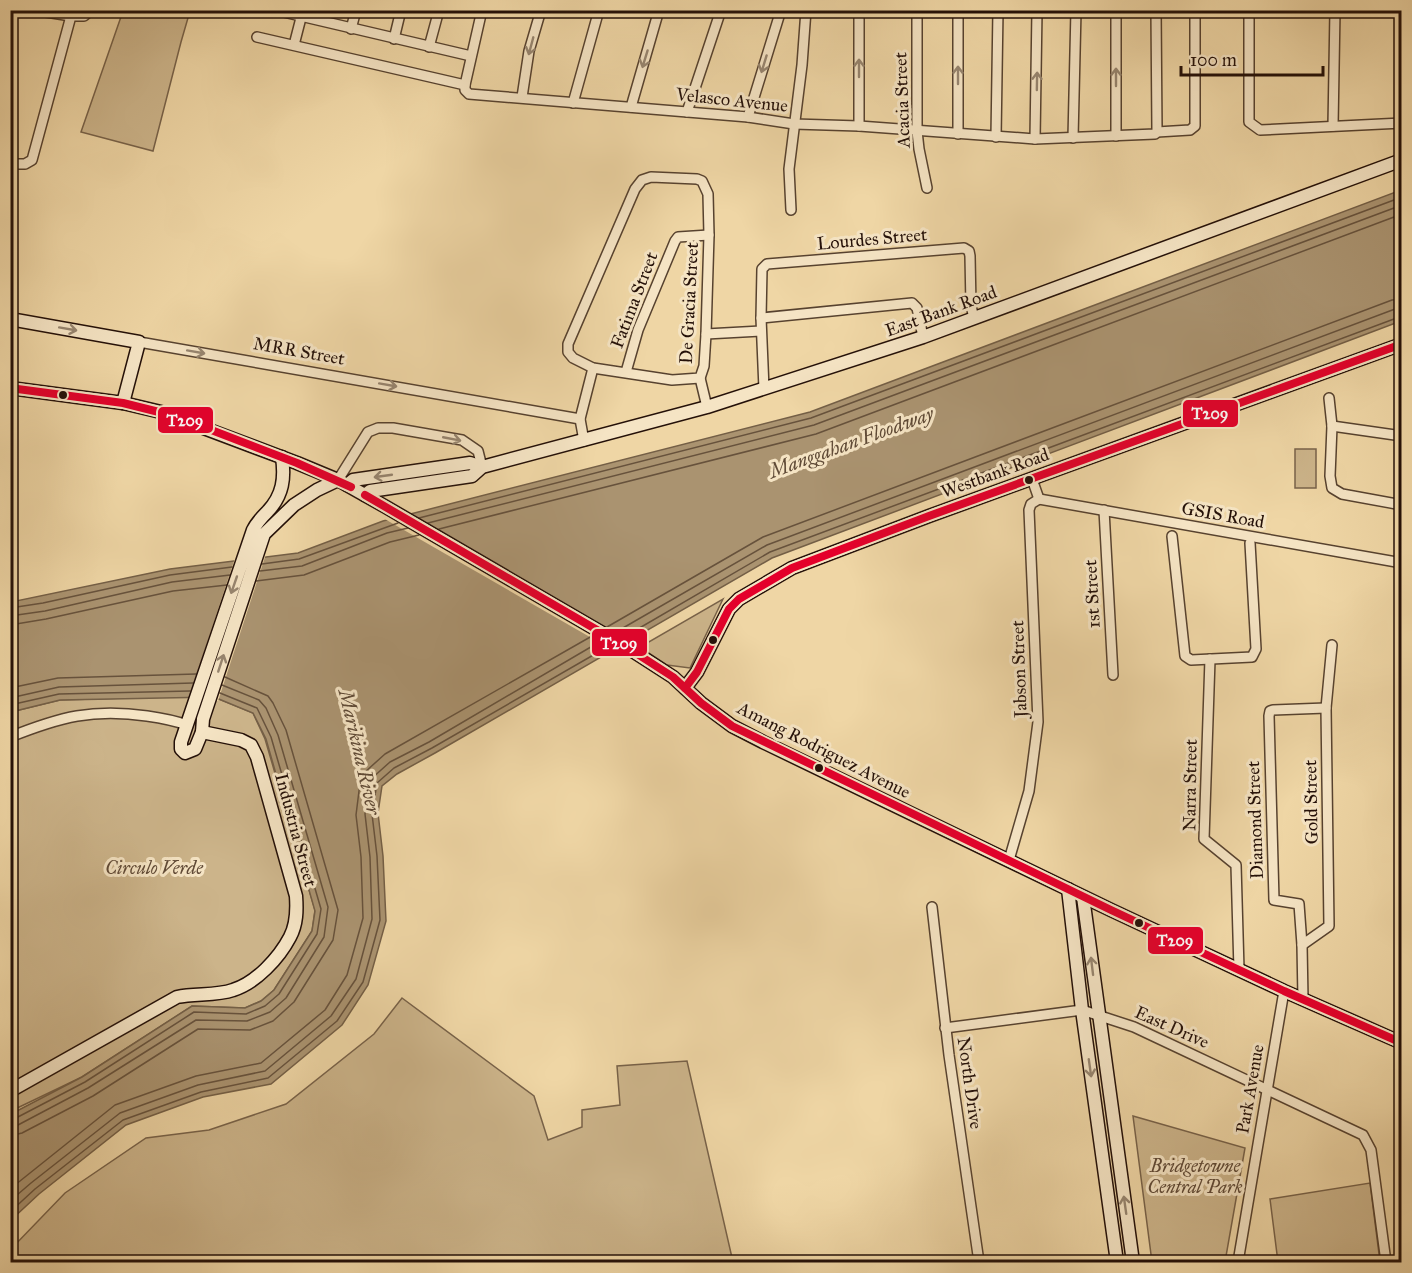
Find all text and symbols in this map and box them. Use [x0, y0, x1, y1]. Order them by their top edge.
one-way arrow [524, 36, 536, 55]
scale bar [1181, 39, 1324, 77]
one-way arrow [639, 49, 650, 68]
text: 100 m [1190, 49, 1237, 71]
street label: Acacia Street [889, 51, 915, 149]
one-way arrow [758, 54, 769, 73]
one-way arrow [853, 59, 865, 79]
one-way arrow [952, 66, 964, 86]
one-way arrow [1110, 68, 1122, 88]
one-way arrow [1031, 71, 1042, 91]
street label: Velasco Avenue [674, 83, 789, 117]
street label: Lourdes Street [816, 223, 929, 255]
street label: De Gracia Street [675, 241, 703, 364]
street label: Fatima Street [606, 248, 663, 351]
street label: East Bank Road [882, 281, 1000, 341]
one-way arrow [58, 324, 77, 335]
street label: MRR Street [252, 332, 347, 370]
one-way arrow [186, 347, 206, 358]
one-way arrow [378, 380, 398, 391]
unlabelled marker [57, 389, 69, 401]
line badge: T209 [1182, 399, 1239, 428]
water label: Manggahan Floodway [764, 401, 938, 484]
text: T209 [1191, 404, 1228, 424]
line badge: T209 [157, 406, 214, 434]
text: T209 [166, 411, 203, 431]
one-way arrow [442, 433, 461, 444]
street label: Westbank Road [938, 443, 1052, 503]
one-way arrow [374, 470, 393, 481]
unlabelled marker [1023, 474, 1035, 486]
street label: GSIS Road [1180, 497, 1266, 533]
street label: 1st Street [1079, 559, 1105, 629]
one-way arrow [228, 575, 239, 594]
street label: Jabson Street [1006, 619, 1033, 720]
line badge: T209 [591, 628, 648, 657]
text: T209 [600, 634, 637, 654]
unlabelled marker [707, 634, 719, 646]
one-way arrow [217, 654, 228, 673]
water label: Marikina River [333, 685, 386, 819]
street label: Amang Rodriguez Avenue [732, 696, 914, 804]
street label: Narra Street [1178, 738, 1202, 831]
street label: Gold Street [1299, 759, 1323, 845]
street label: Diamond Street [1242, 760, 1268, 880]
unlabelled marker [813, 762, 825, 774]
street label: Industria Street [270, 771, 322, 890]
park label: Circulo Verde [105, 857, 204, 879]
unlabelled marker [1133, 917, 1145, 929]
line badge: T209 [1147, 926, 1204, 955]
text: T209 [1156, 931, 1193, 951]
one-way arrow [1086, 956, 1097, 976]
street label: East Drive [1131, 1001, 1213, 1053]
street label: North Drive [953, 1036, 987, 1130]
street label: Park Avenue [1231, 1043, 1269, 1135]
one-way arrow [1084, 1058, 1095, 1078]
park label: Bridgetowne Central Park [1147, 1155, 1243, 1198]
one-way arrow [1120, 1195, 1131, 1215]

